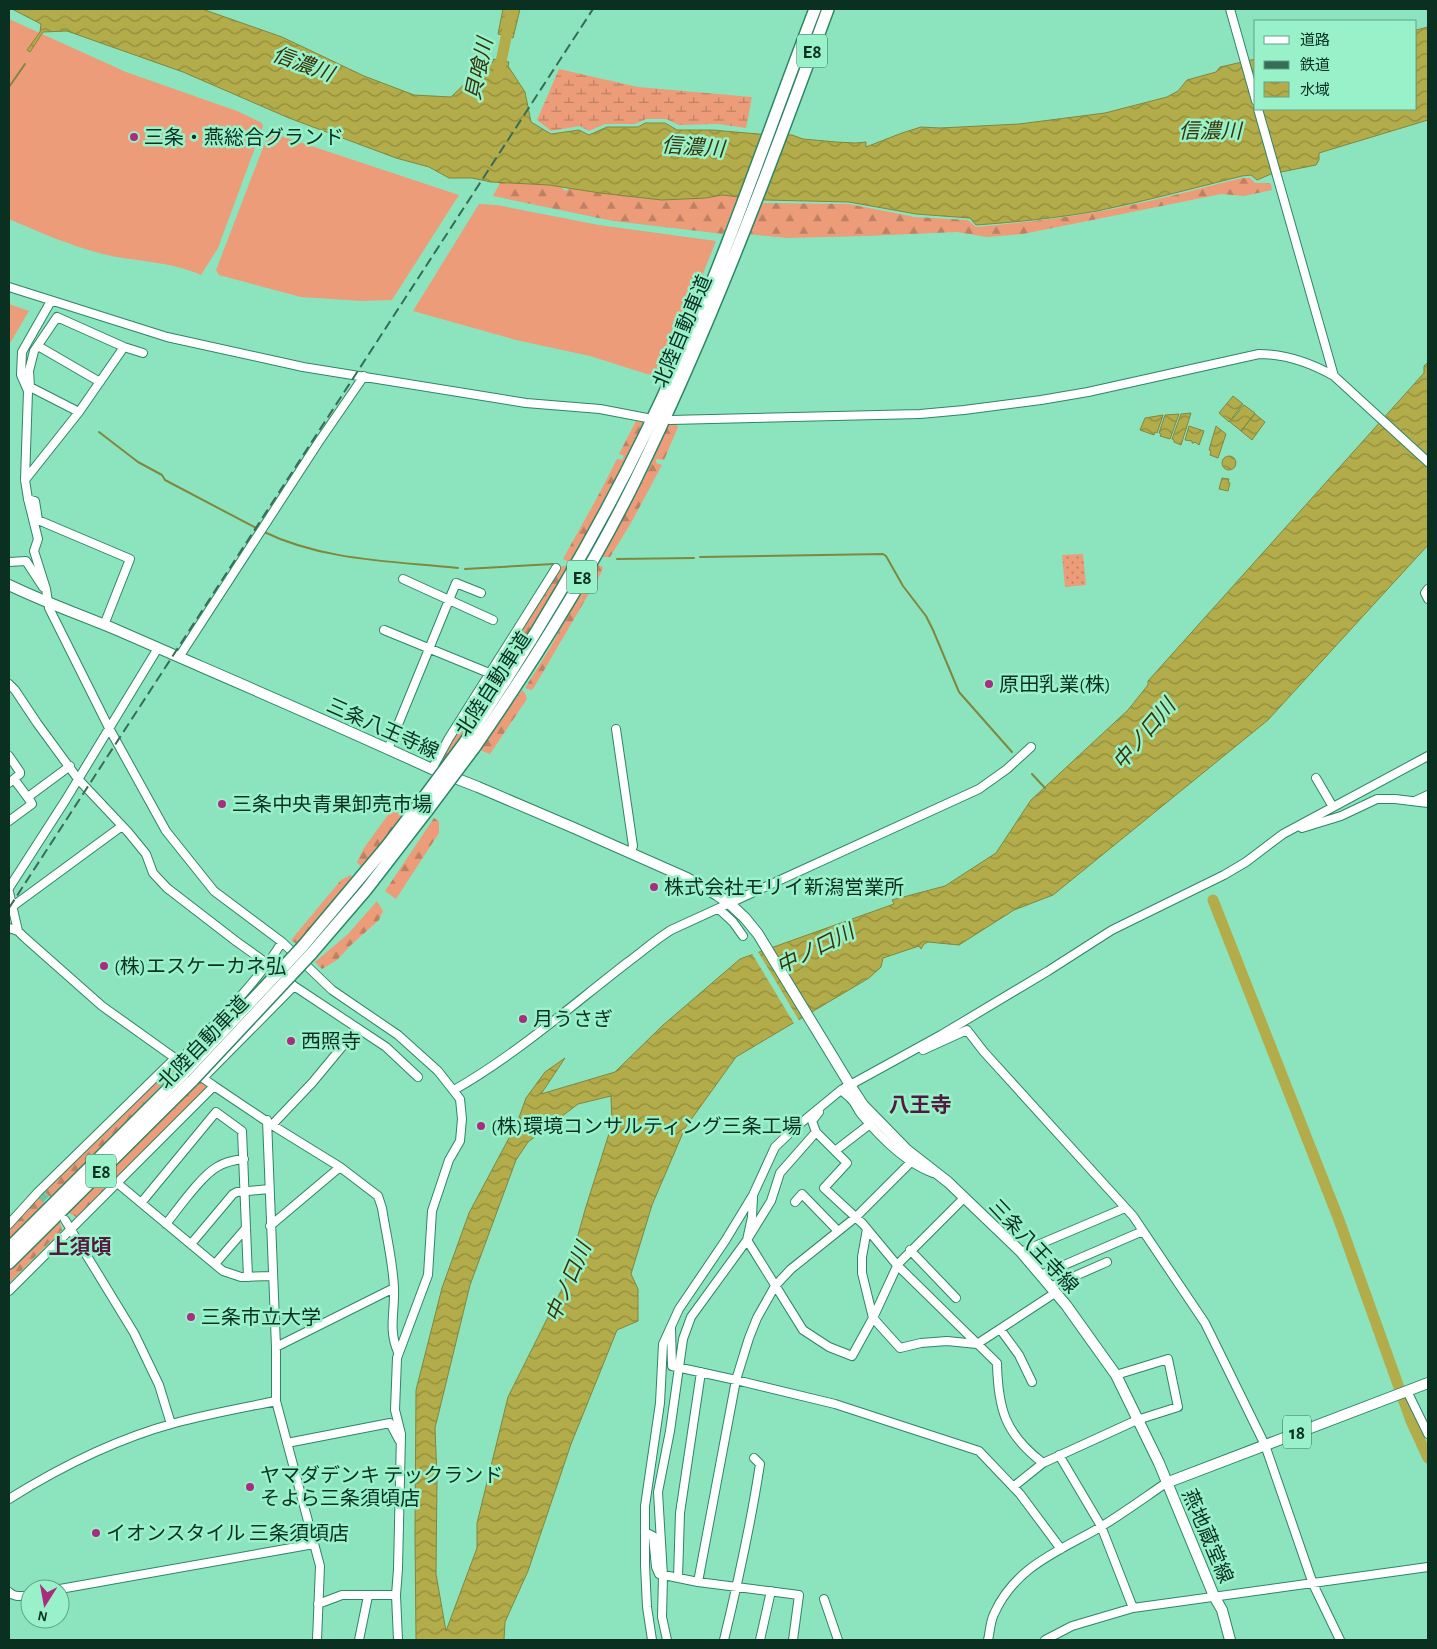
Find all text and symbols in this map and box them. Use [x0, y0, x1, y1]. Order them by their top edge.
legend [1254, 20, 1417, 110]
text: 道路 [1300, 32, 1330, 48]
water label: 貝喰川 [462, 34, 497, 102]
road number: E8 [797, 34, 827, 68]
water label: 信濃川 [270, 43, 338, 86]
text: 鉄道 [1300, 57, 1330, 73]
text: 水域 [1300, 82, 1330, 98]
water label: 信濃川 [1179, 120, 1243, 142]
place label: 三条・燕総合グランド [144, 127, 344, 148]
marker: 三条・燕総合グランド [128, 131, 140, 143]
water label: 信濃川 [661, 134, 727, 160]
street label: 北陸自動車道 [649, 272, 716, 391]
road number: E8 [567, 560, 597, 594]
street label: 北陸自動車道 [452, 628, 535, 740]
place label: 原田乳業(株) [999, 674, 1111, 695]
marker: 原田乳業(株) [983, 678, 995, 690]
water label: 中ノ口川 [1109, 693, 1181, 773]
street label: 三条八王寺線 [324, 694, 442, 762]
place label: 三条中央青果卸売市場 [232, 794, 432, 815]
marker: 三条中央青果卸売市場 [216, 798, 228, 810]
place label: 株式会社モリイ新潟営業所 [664, 877, 904, 898]
marker: 株式会社モリイ新潟営業所 [648, 881, 660, 893]
water label: 中ノ口川 [773, 919, 859, 978]
place label: (株)エスケーカネ弘 [114, 956, 286, 977]
marker: (株)エスケーカネ弘 [98, 960, 110, 972]
street label: 北陸自動車道 [154, 992, 253, 1093]
place label: 月うさぎ [533, 1009, 613, 1030]
marker: 月うさぎ [517, 1013, 529, 1025]
place label: 西照寺 [301, 1031, 361, 1052]
marker: 西照寺 [285, 1035, 297, 1047]
district label: 八王寺 [889, 1094, 952, 1116]
place label: (株)環境コンサルティング三条工場 [491, 1116, 802, 1137]
marker: (株)環境コンサルティング三条工場 [475, 1120, 487, 1132]
road number: E8 [86, 1154, 116, 1188]
street label: 三条八王寺線 [985, 1195, 1083, 1297]
district label: 上須頃 [49, 1236, 112, 1258]
water label: 中ノ口川 [541, 1237, 595, 1325]
place label: 三条市立大学 [201, 1307, 321, 1328]
marker: 三条市立大学 [185, 1311, 197, 1323]
road number: 18 [1283, 1415, 1311, 1448]
place label: ヤマダデンキ テックランド そよら三条須頃店 [260, 1464, 503, 1509]
marker: ヤマダデンキ テックランド そよら三条須頃店 [244, 1481, 256, 1493]
street label: 燕地蔵堂線 [1178, 1486, 1238, 1586]
place label: イオンスタイル 三条須頃店 [106, 1523, 349, 1544]
marker: イオンスタイル 三条須頃店 [90, 1527, 102, 1539]
north arrow [20, 1579, 70, 1629]
text: N [37, 1608, 49, 1624]

